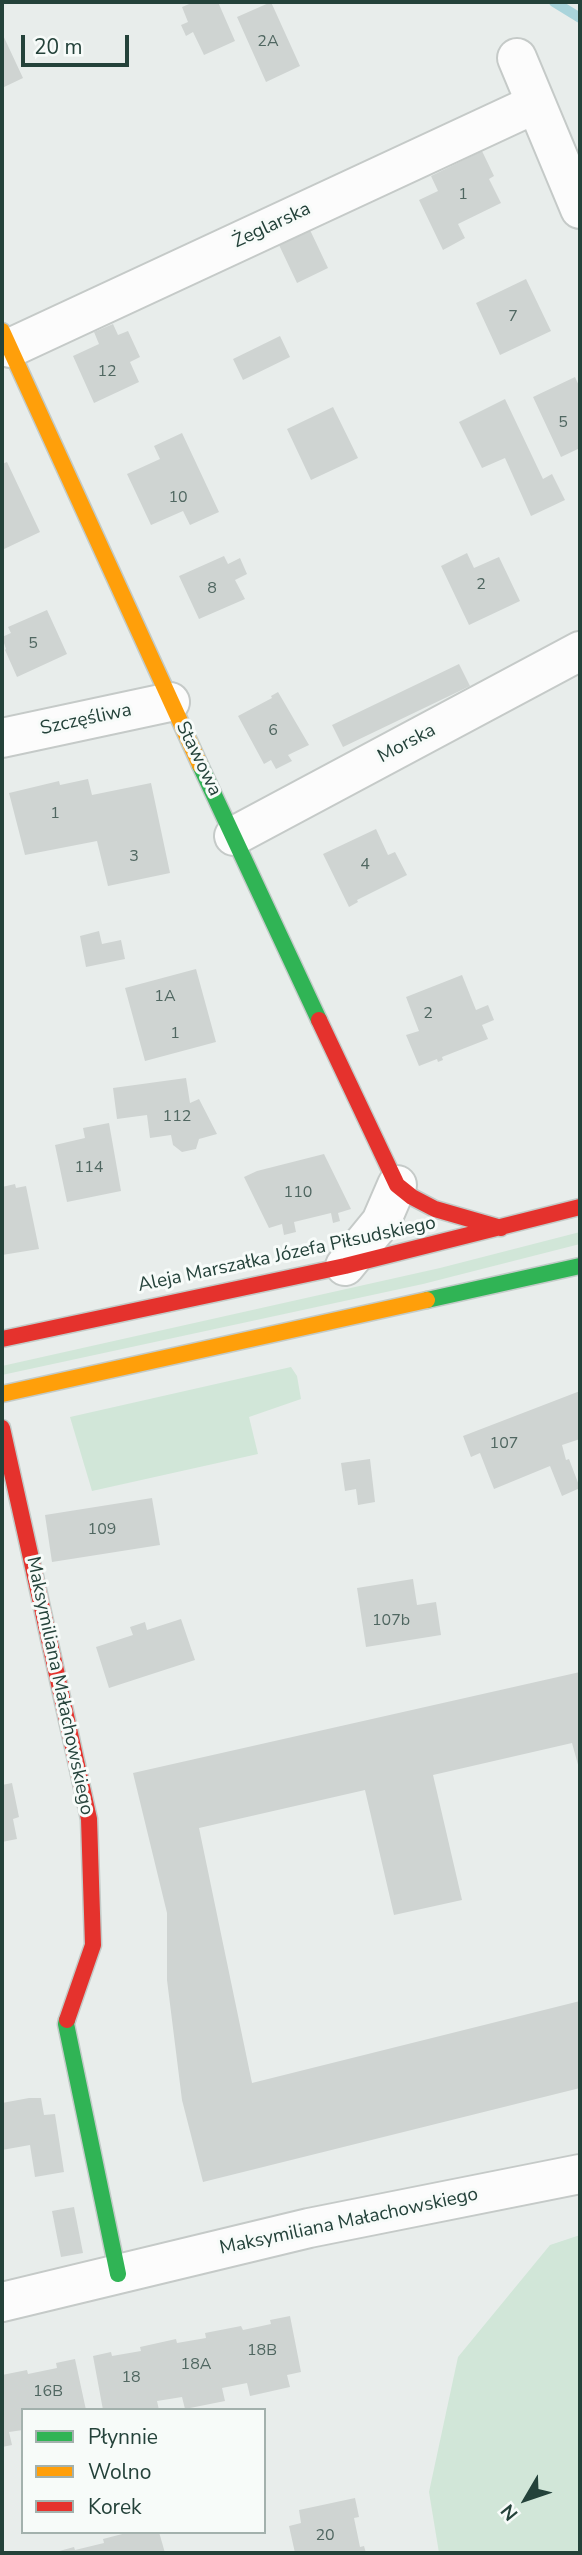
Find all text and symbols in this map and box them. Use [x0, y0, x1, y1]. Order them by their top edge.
scale bar [24, 21, 133, 65]
house number: 2A [257, 32, 279, 52]
text: 20 m [34, 33, 83, 61]
house number: 1 [458, 185, 468, 205]
street label: Żeglarska [229, 198, 315, 254]
house number: 7 [508, 307, 518, 327]
house number: 12 [97, 362, 117, 382]
house number: 5 [558, 413, 568, 433]
house number: 10 [168, 488, 188, 508]
house number: 2 [476, 575, 486, 595]
house number: 8 [207, 579, 217, 599]
house number: 5 [28, 634, 38, 654]
street label: Szczęśliwa [38, 699, 134, 741]
street label: Stawowa [170, 718, 226, 800]
street label: Morska [374, 719, 440, 769]
house number: 6 [268, 721, 278, 741]
house number: 1 [50, 804, 60, 824]
house number: 3 [129, 847, 139, 867]
house number: 4 [360, 855, 370, 875]
house number: 1A [154, 987, 176, 1007]
house number: 2 [423, 1004, 433, 1024]
house number: 1 [170, 1024, 180, 1044]
house number: 112 [163, 1107, 191, 1127]
house number: 114 [75, 1158, 103, 1178]
house number: 110 [284, 1183, 312, 1203]
street label: Aleja Marszałka Józefa Piłsudskiego [136, 1212, 438, 1298]
house number: 107 [490, 1434, 518, 1454]
house number: 109 [88, 1520, 116, 1540]
street label: Maksymiliana Małachowskiego [20, 1555, 98, 1817]
house number: 107b [372, 1611, 410, 1631]
street label: Maksymiliana Małachowskiego [218, 2183, 480, 2261]
house number: 18B [247, 2341, 277, 2361]
house number: 18A [181, 2355, 211, 2375]
house number: 18 [121, 2368, 141, 2388]
house number: 16B [33, 2382, 63, 2402]
legend [21, 2408, 266, 2534]
text: Płynnie [88, 2423, 158, 2451]
text: Wolno [88, 2458, 151, 2486]
north arrow [491, 2464, 561, 2534]
text: Korek [88, 2493, 142, 2521]
text: N [495, 2499, 524, 2526]
house number: 20 [315, 2526, 335, 2546]

